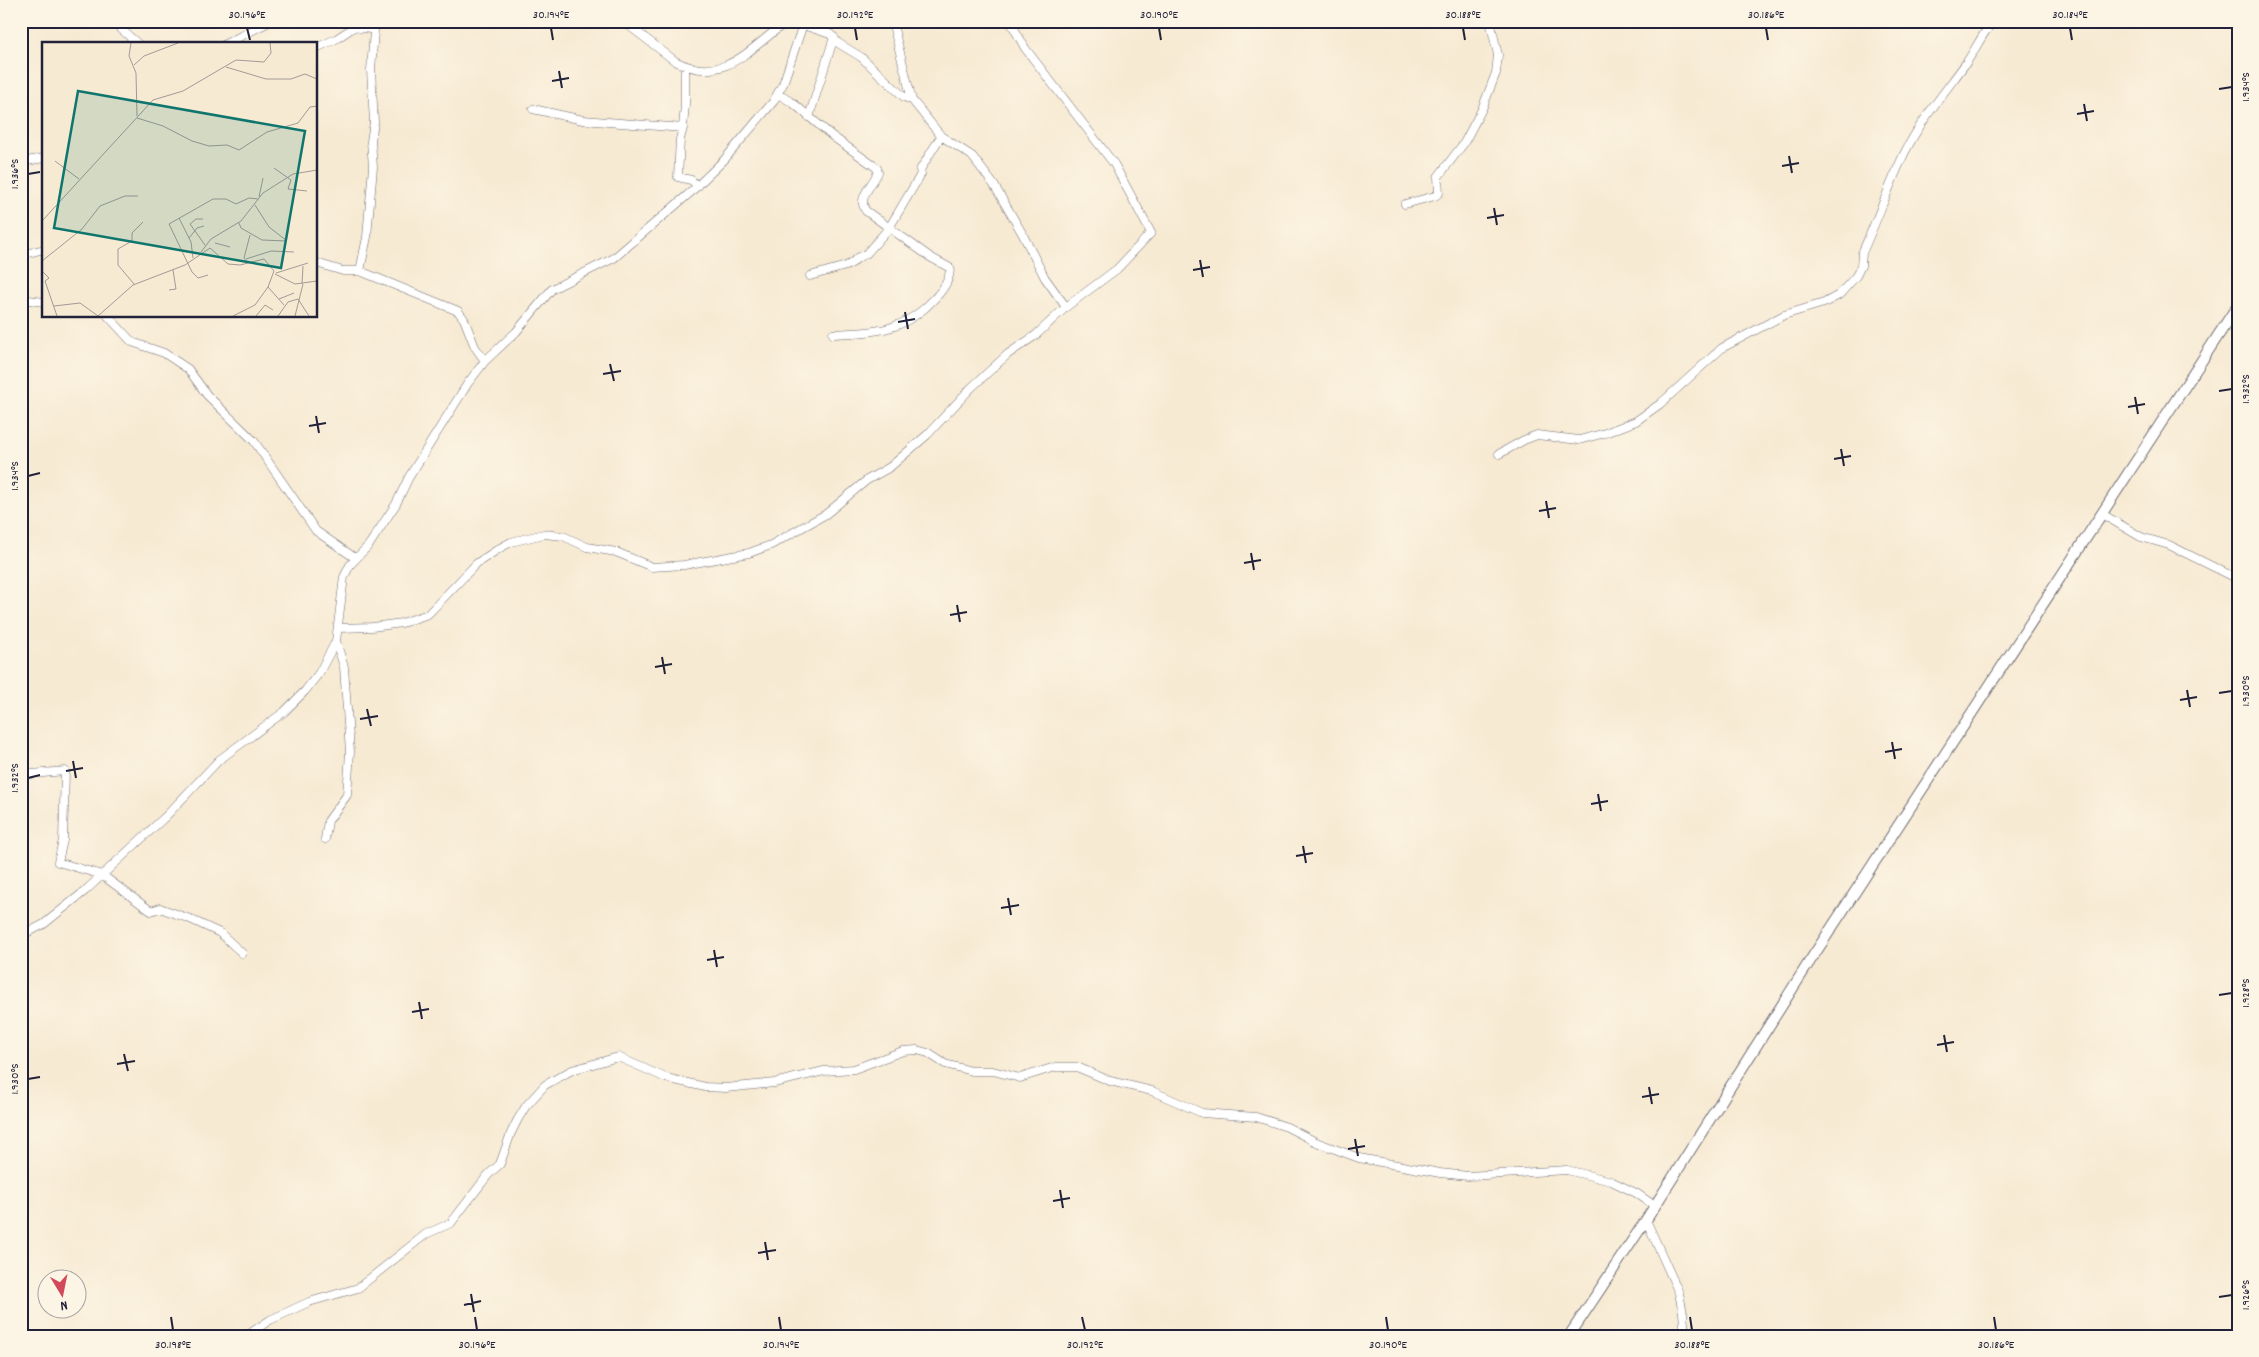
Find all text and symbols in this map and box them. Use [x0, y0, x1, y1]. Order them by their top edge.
text: 30.196°E [228, 7, 266, 24]
text: 30.194°E [533, 7, 570, 24]
text: 30.192°E [837, 7, 874, 24]
text: 30.190°E [1140, 7, 1178, 24]
text: 30.188°E [1445, 7, 1481, 24]
text: 30.186°E [1748, 7, 1785, 24]
text: 30.184°E [2052, 7, 2088, 24]
inset map [42, 42, 318, 318]
text: 1.934°S [2238, 72, 2255, 102]
text: 1.936°S [7, 159, 24, 189]
text: 1.932°S [2238, 374, 2255, 404]
text: 1.934°S [7, 461, 24, 491]
text: 1.930°S [2238, 675, 2255, 707]
text: 1.932°S [7, 763, 24, 793]
text: 1.928°S [2238, 978, 2255, 1008]
text: 1.930°S [7, 1063, 24, 1095]
north arrow [38, 1270, 88, 1320]
text: 1.926°S [2238, 1280, 2255, 1310]
text: N [59, 1294, 69, 1315]
text: 30.198°E [155, 1337, 192, 1354]
text: 30.196°E [458, 1337, 496, 1354]
text: 30.194°E [763, 1337, 800, 1354]
text: 30.192°E [1067, 1337, 1104, 1354]
text: 30.190°E [1369, 1337, 1407, 1354]
text: 30.188°E [1674, 1337, 1710, 1354]
text: 30.186°E [1978, 1337, 2015, 1354]

